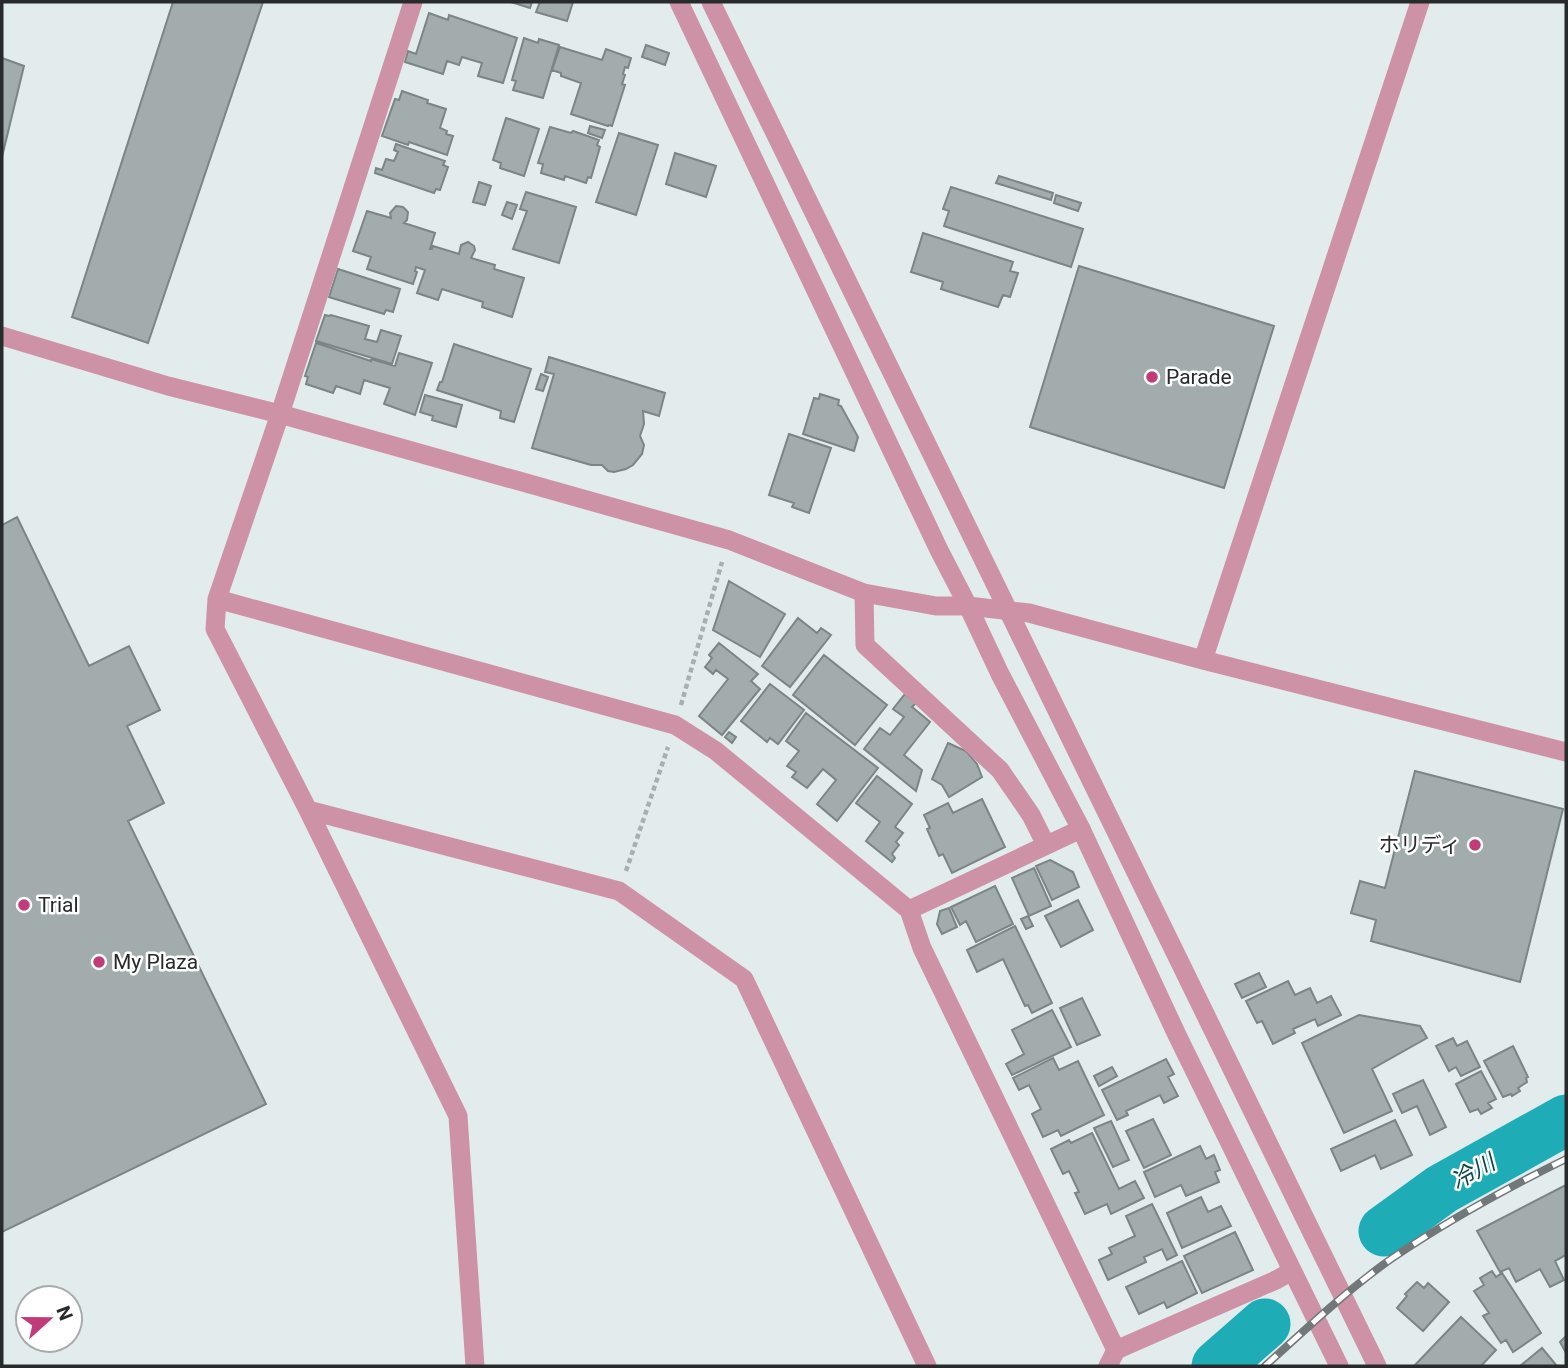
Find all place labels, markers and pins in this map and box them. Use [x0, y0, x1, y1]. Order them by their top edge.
place label: Parade [1166, 365, 1232, 389]
marker: Parade [1144, 369, 1160, 385]
place label: ホリディ [1378, 833, 1461, 857]
marker: ホリディ [1467, 837, 1483, 853]
place label: Trial [38, 893, 79, 917]
marker: Trial [16, 897, 32, 913]
place label: My Plaza [113, 950, 198, 974]
marker: My Plaza [91, 954, 107, 970]

